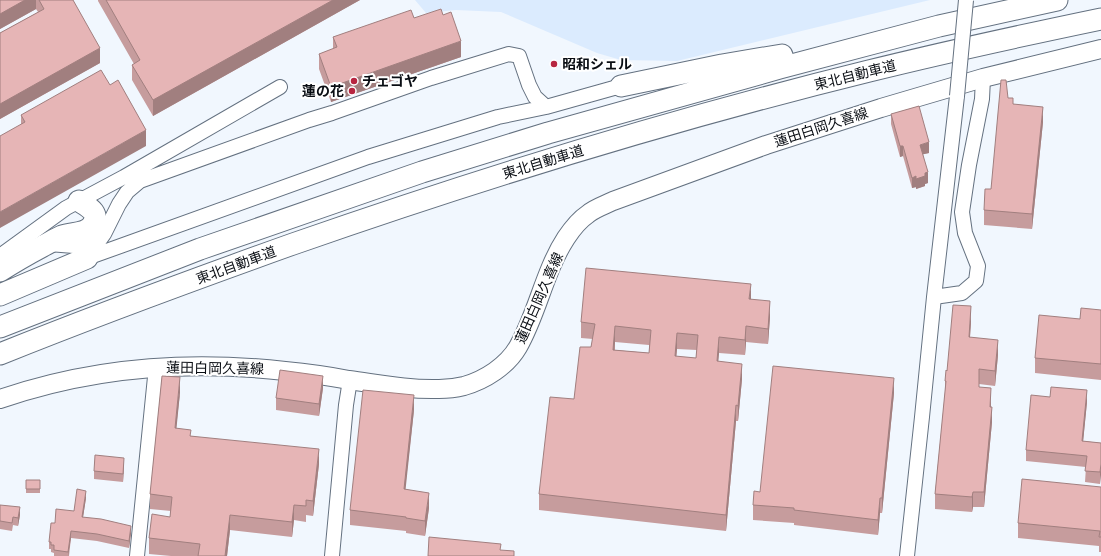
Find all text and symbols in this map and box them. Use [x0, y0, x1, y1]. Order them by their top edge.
place label: 昭和シェル [562, 56, 632, 72]
street label: 東北自動車道 [812, 57, 898, 93]
marker: 昭和シェル [549, 59, 559, 69]
place label: チェゴヤ [362, 73, 418, 89]
marker: チェゴヤ [349, 76, 359, 86]
place label: 蓮の花 [302, 83, 344, 99]
marker: 蓮の花 [347, 86, 357, 96]
street label: 蓮田白岡久喜線 [772, 104, 870, 150]
street label: 東北自動車道 [500, 142, 586, 182]
street label: 東北自動車道 [194, 243, 278, 287]
street label: 蓮田白岡久喜線 [512, 250, 566, 346]
street label: 蓮田白岡久喜線 [166, 359, 264, 377]

